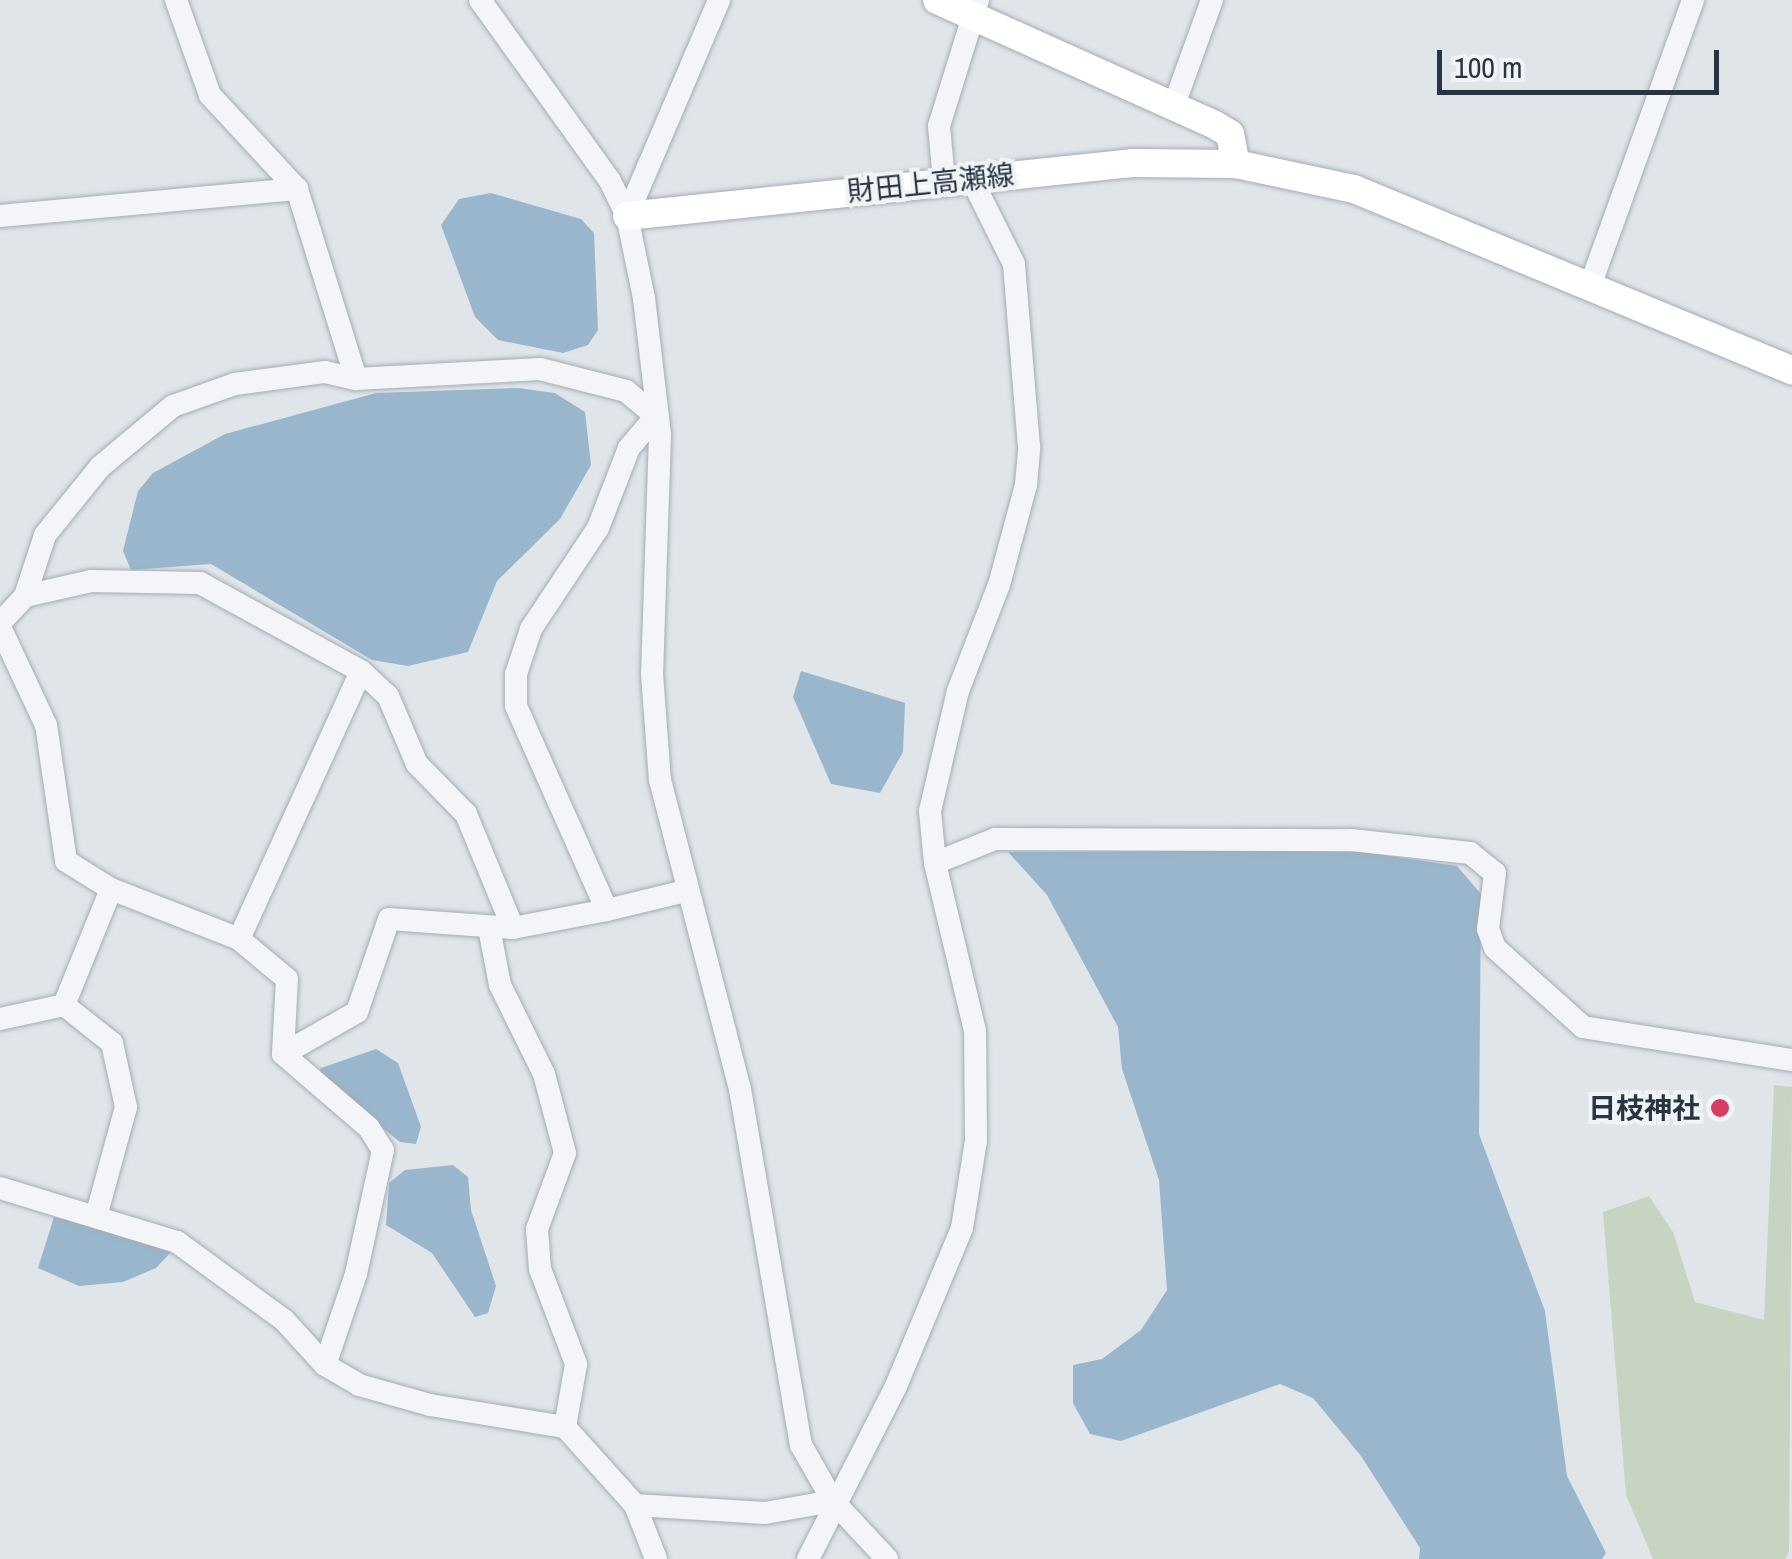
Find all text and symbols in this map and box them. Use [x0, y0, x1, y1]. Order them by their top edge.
scale bar [1442, 30, 1724, 92]
text: 100 m [1454, 47, 1522, 87]
street label: 財田上高瀬線 [846, 158, 1016, 208]
place label: 日枝神社 [1588, 1091, 1700, 1125]
marker: 日枝神社 [1709, 1097, 1731, 1119]

